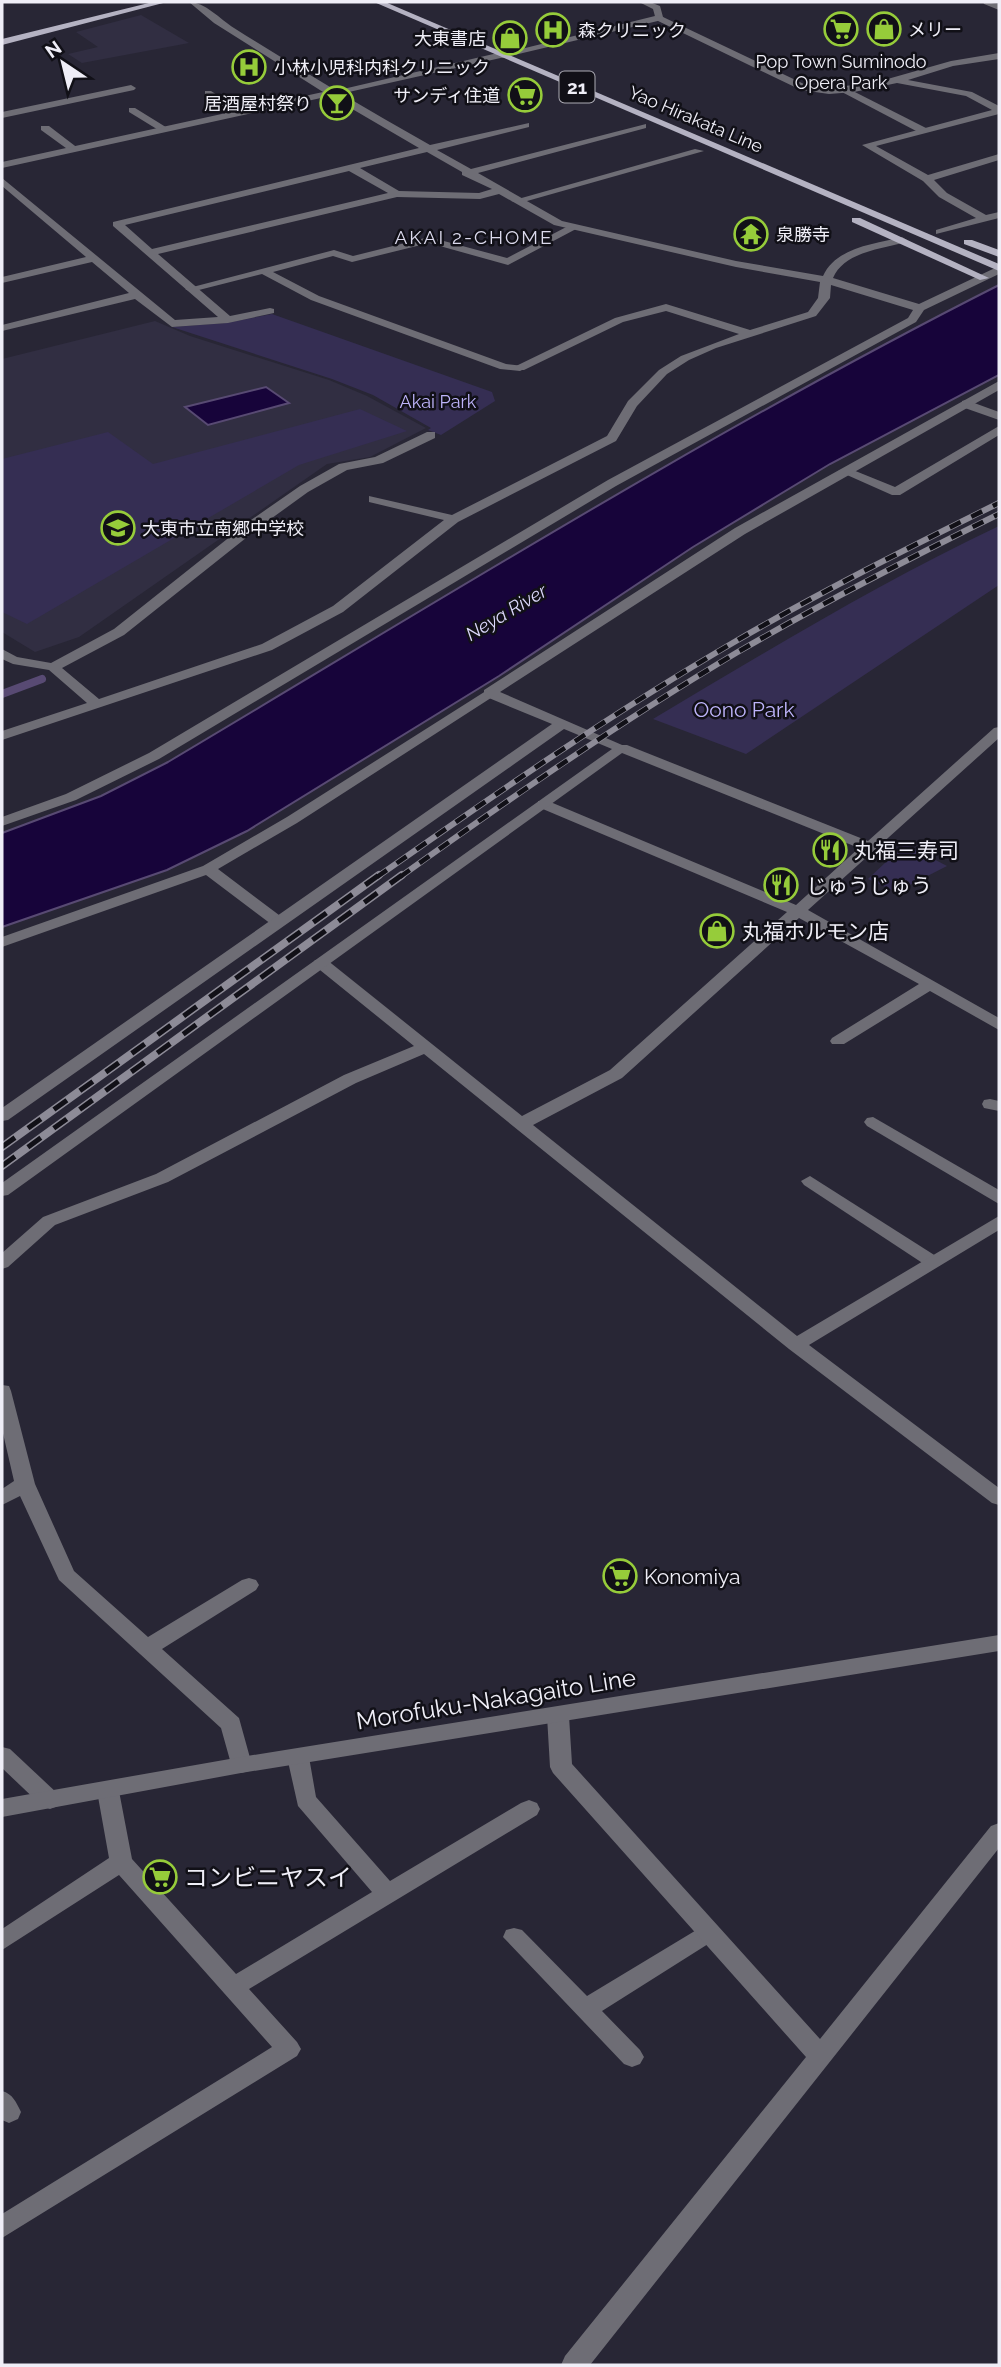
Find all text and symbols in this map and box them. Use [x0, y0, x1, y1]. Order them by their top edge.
supermarket icon: Pop Town Suminodo Opera Park [822, 10, 860, 48]
shop icon: メリー [865, 10, 903, 48]
hospital icon: 森クリニック [534, 11, 572, 49]
shop icon: 大東書店 [491, 19, 529, 57]
place label: メリー [908, 19, 962, 40]
place label: 森クリニック [578, 20, 686, 41]
north arrow [28, 28, 98, 98]
place label: 大東書店 [414, 28, 486, 49]
text: N [41, 36, 65, 62]
hospital icon: 小林小児科内科クリニック [230, 48, 268, 86]
place label: Pop Town Suminodo Opera Park [755, 51, 927, 93]
place label: 小林小児科内科クリニック [274, 57, 490, 78]
road number: 21 [560, 72, 594, 102]
supermarket icon: サンディ住道 [506, 76, 544, 114]
street label: Yao Hirakata Line [626, 81, 767, 157]
bar icon: 居酒屋村祭り [318, 84, 356, 122]
place label: サンディ住道 [393, 85, 500, 106]
place label: 居酒屋村祭り [204, 93, 312, 114]
temple icon: 泉勝寺 [732, 215, 770, 253]
place label: 泉勝寺 [776, 224, 830, 245]
district label: AKAI 2-CHOME [395, 226, 553, 248]
park label: Akai Park [400, 391, 477, 412]
school or university icon: 大東市立南郷中学校 [99, 509, 137, 547]
place label: 大東市立南郷中学校 [142, 518, 304, 539]
water label: Neya River [461, 578, 552, 645]
park label: Oono Park [693, 697, 795, 722]
restaurant icon: 丸福三寿司 [811, 831, 849, 869]
place label: 丸福三寿司 [854, 838, 959, 863]
restaurant icon: じゅうじゅう [762, 866, 800, 904]
place label: じゅうじゅう [806, 873, 932, 898]
shop icon: 丸福ホルモン店 [698, 912, 736, 950]
place label: 丸福ホルモン店 [742, 919, 889, 944]
supermarket icon: Konomiya [601, 1557, 639, 1595]
place label: Konomiya [644, 1564, 741, 1589]
street label: Morofuku-Nakagaito Line [354, 1663, 638, 1735]
supermarket icon: コンビニヤスイ [141, 1858, 179, 1896]
place label: コンビニヤスイ [184, 1863, 352, 1892]

